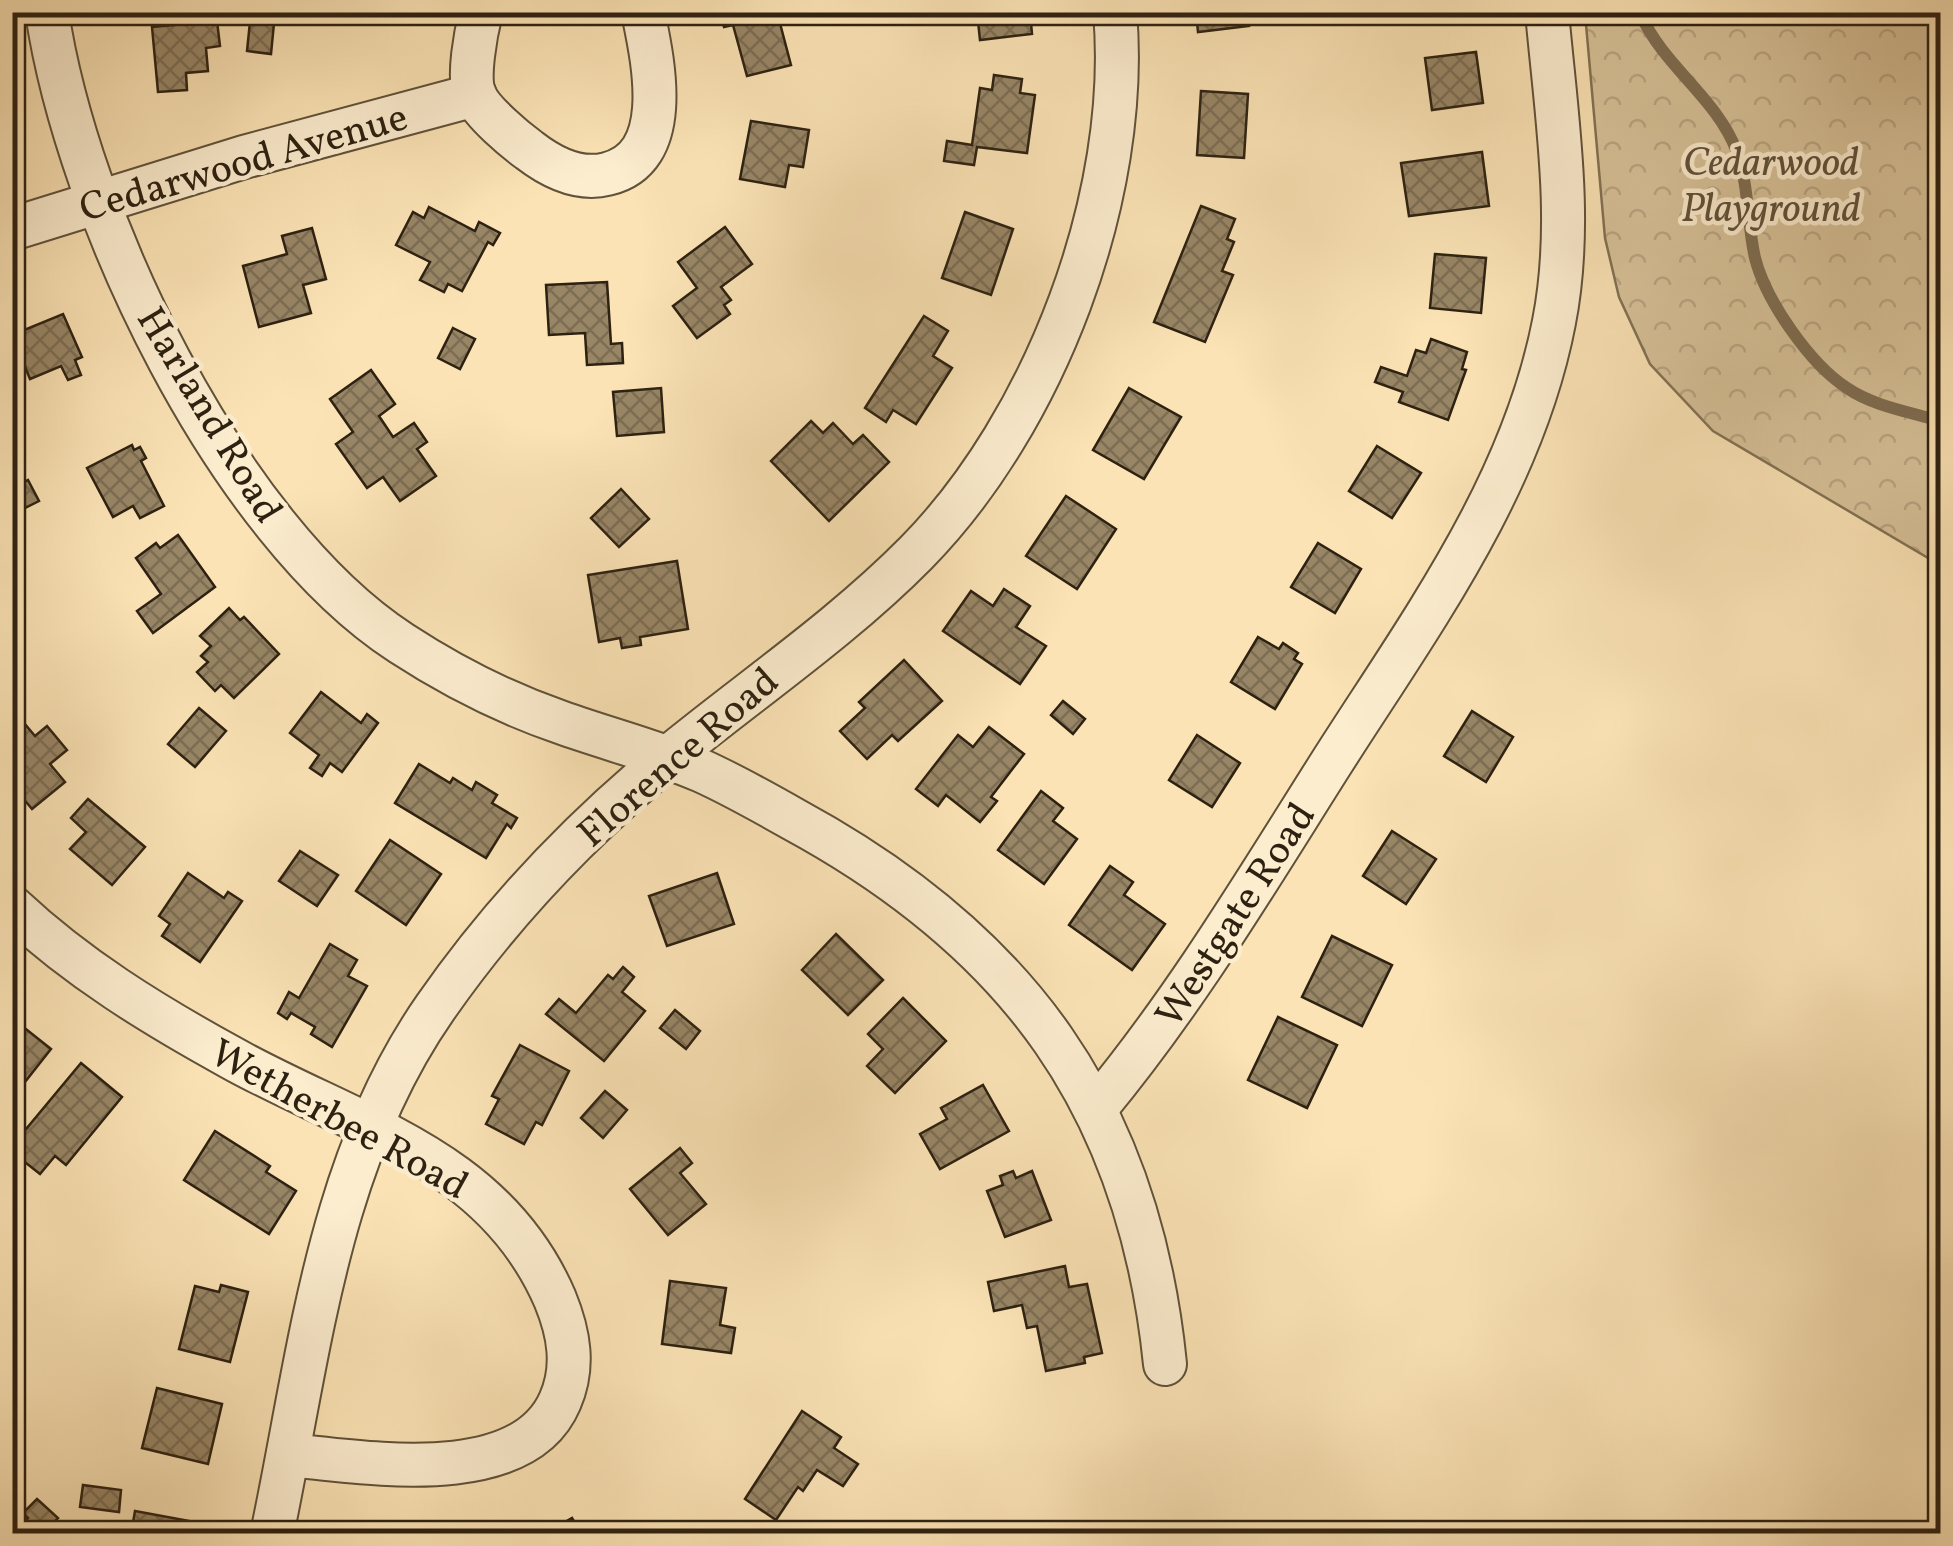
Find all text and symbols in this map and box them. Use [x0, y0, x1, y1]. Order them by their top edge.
street label: Cedarwood Avenue [74, 91, 415, 238]
park label: Cedarwood Playground [1681, 137, 1861, 239]
street label: Harland Road [121, 297, 294, 535]
street label: Florence Road [567, 656, 793, 862]
street label: Westgate Road [1144, 793, 1331, 1040]
street label: Wetherbee Road [199, 1027, 477, 1216]

